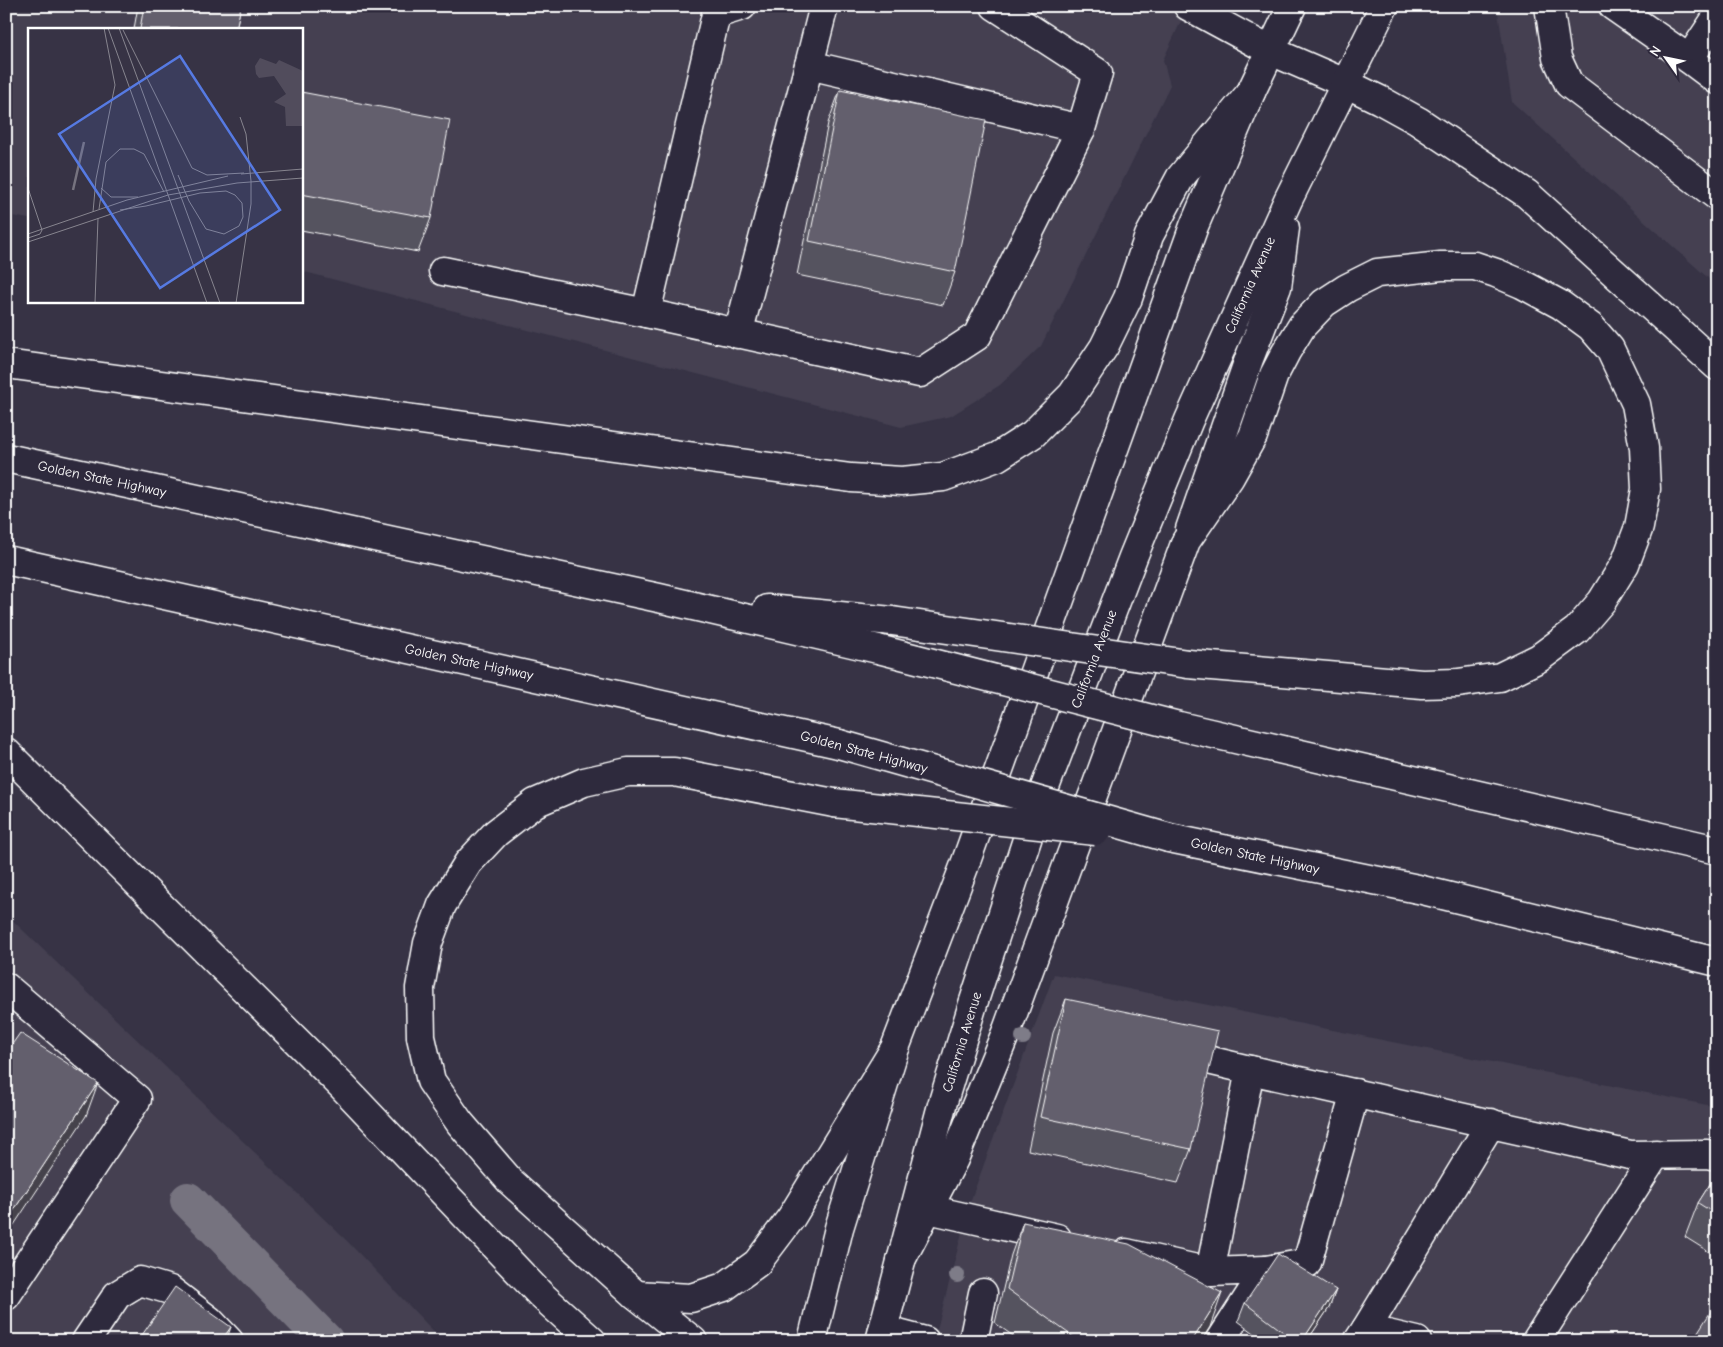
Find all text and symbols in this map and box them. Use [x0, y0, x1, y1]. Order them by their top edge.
inset map [28, 28, 302, 302]
north arrow [1640, 32, 1690, 82]
text: N [1646, 43, 1665, 60]
street label: California Avenue [1221, 234, 1279, 336]
street label: Golden State Highway [36, 457, 169, 501]
street label: California Avenue [1067, 607, 1121, 711]
street label: Golden State Highway [403, 640, 536, 684]
street label: Golden State Highway [799, 727, 930, 777]
street label: Golden State Highway [1189, 834, 1322, 878]
street label: California Avenue [939, 990, 985, 1094]

